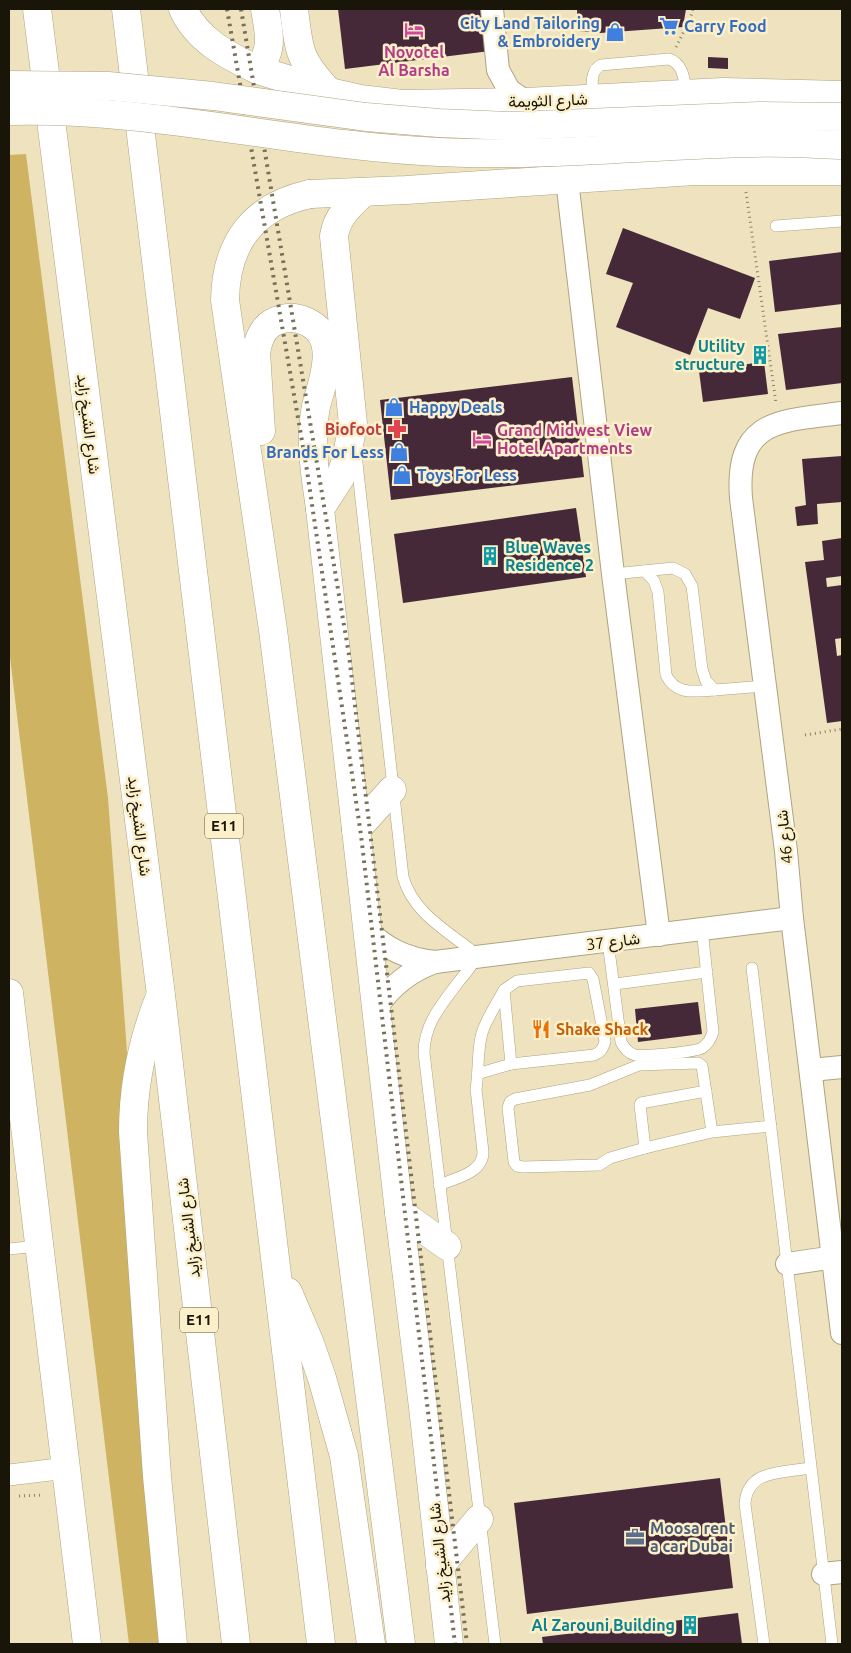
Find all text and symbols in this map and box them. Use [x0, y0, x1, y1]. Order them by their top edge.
place label: City Land Tailoring & Embroidery [460, 14, 601, 50]
supermarket icon: Carry Food [658, 15, 680, 37]
place label: Carry Food [684, 17, 767, 35]
hotel icon: Novotel Al Barsha [403, 19, 425, 41]
shop icon: City Land Tailoring & Embroidery [604, 21, 626, 43]
place label: Novotel Al Barsha [378, 43, 450, 79]
street label: شارع الثويمة [508, 90, 588, 113]
place label: Utility structure [675, 337, 746, 373]
building icon: Utility structure [749, 344, 771, 366]
street label: شارع الشيخ زايد [71, 373, 104, 475]
shop icon: Happy Deals [383, 396, 405, 418]
place label: Happy Deals [409, 398, 503, 416]
pharmacy icon: Biofoot [386, 418, 408, 440]
place label: Biofoot [325, 420, 382, 438]
place label: Grand Midwest View Hotel Apartments [497, 421, 652, 457]
hotel icon: Grand Midwest View Hotel Apartments [471, 428, 493, 450]
shop icon: Brands For Less [388, 441, 410, 463]
place label: Brands For Less [266, 443, 384, 461]
shop icon: Toys For Less [391, 464, 413, 486]
place label: Toys For Less [417, 466, 517, 484]
place label: Blue Waves Residence 2 [505, 538, 594, 574]
building icon: Blue Waves Residence 2 [479, 545, 501, 567]
street label: شارع الشيخ زايد [122, 775, 155, 877]
street label: شارع 46 [772, 809, 799, 865]
road number: E11 [205, 814, 243, 838]
street label: شارع 37 [585, 929, 641, 956]
restaurant icon: Shake Shack [530, 1018, 552, 1040]
place label: Shake Shack [556, 1020, 649, 1038]
street label: شارع الشيخ زايد [173, 1177, 206, 1279]
road number: E11 [180, 1308, 218, 1332]
street label: شارع الشيخ زايد [425, 1502, 456, 1604]
place label: Moosa rent a car Dubai [650, 1519, 736, 1555]
office icon: Moosa rent a car Dubai [624, 1526, 646, 1548]
building icon: Al Zarouni Building [679, 1614, 701, 1636]
place label: Al Zarouni Building [532, 1616, 675, 1634]

